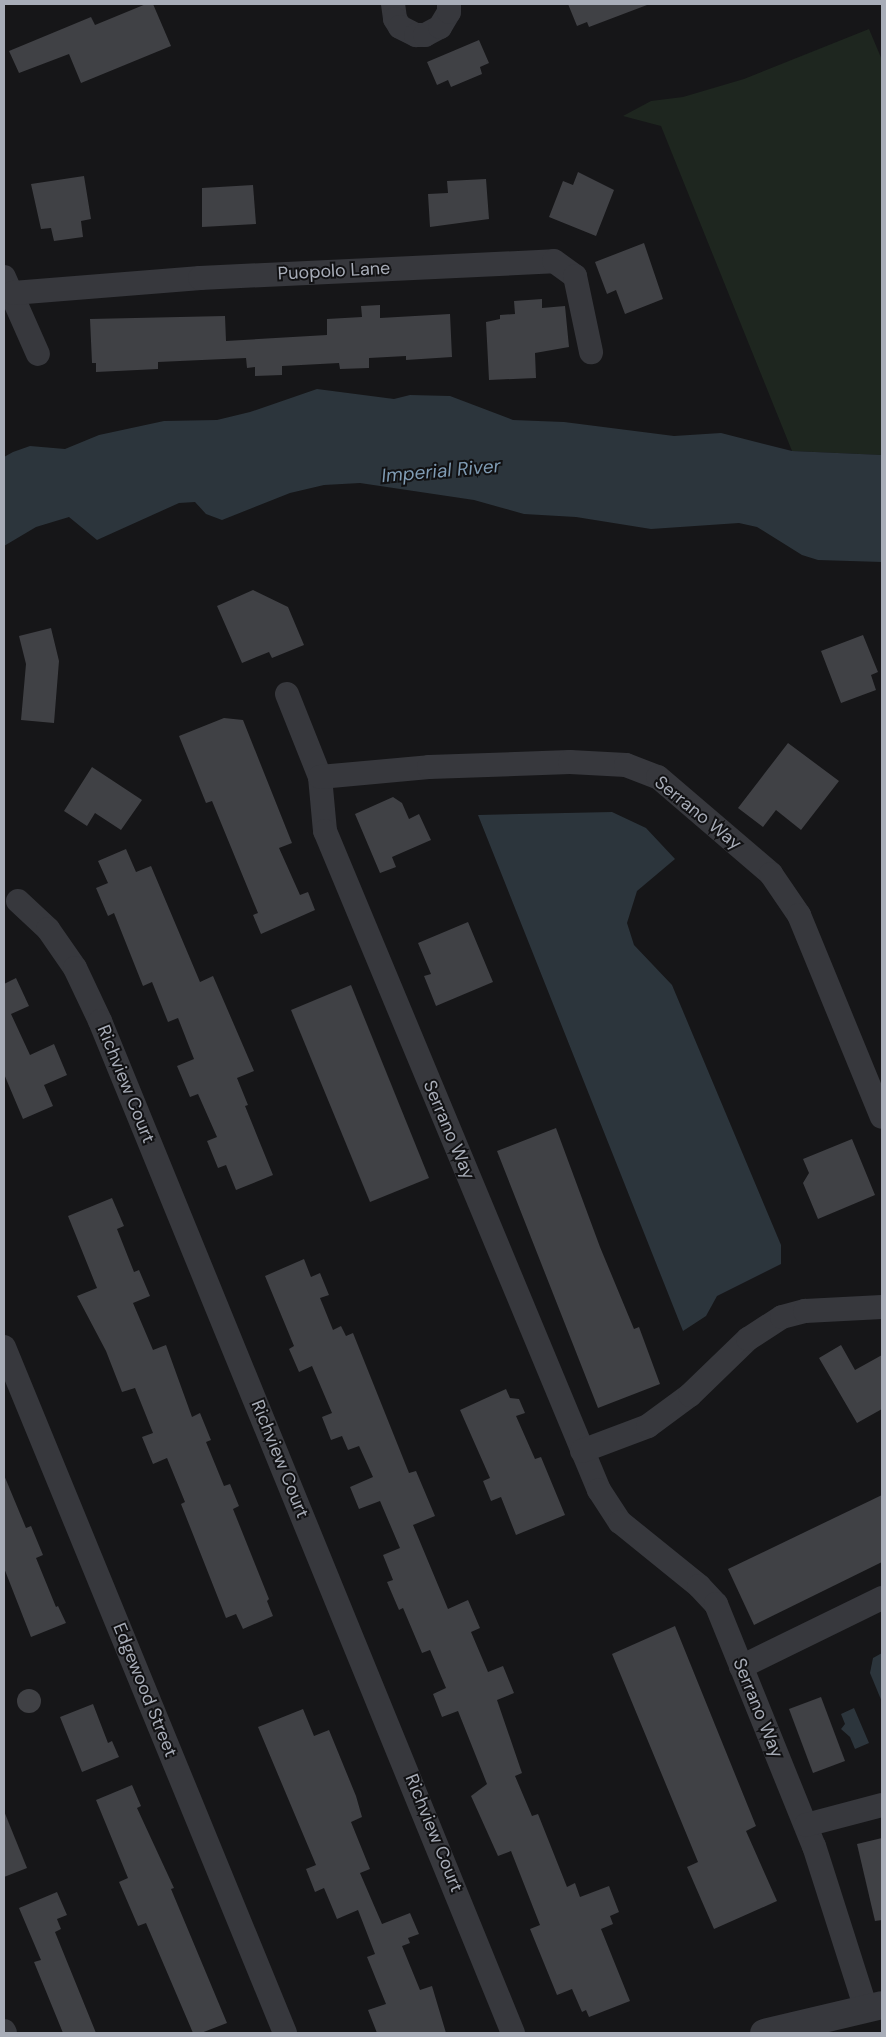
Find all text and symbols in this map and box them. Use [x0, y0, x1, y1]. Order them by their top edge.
street label: Puopolo Lane [277, 257, 391, 285]
water label: Imperial River [381, 454, 501, 488]
street label: Serrano Way [650, 771, 746, 855]
street label: Richview Court [93, 1022, 159, 1146]
street label: Serrano Way [418, 1077, 480, 1183]
street label: Richview Court [247, 1397, 313, 1521]
street label: Edgewood Street [108, 1620, 182, 1760]
street label: Serrano Way [728, 1655, 788, 1761]
street label: Richview Court [401, 1771, 467, 1895]

